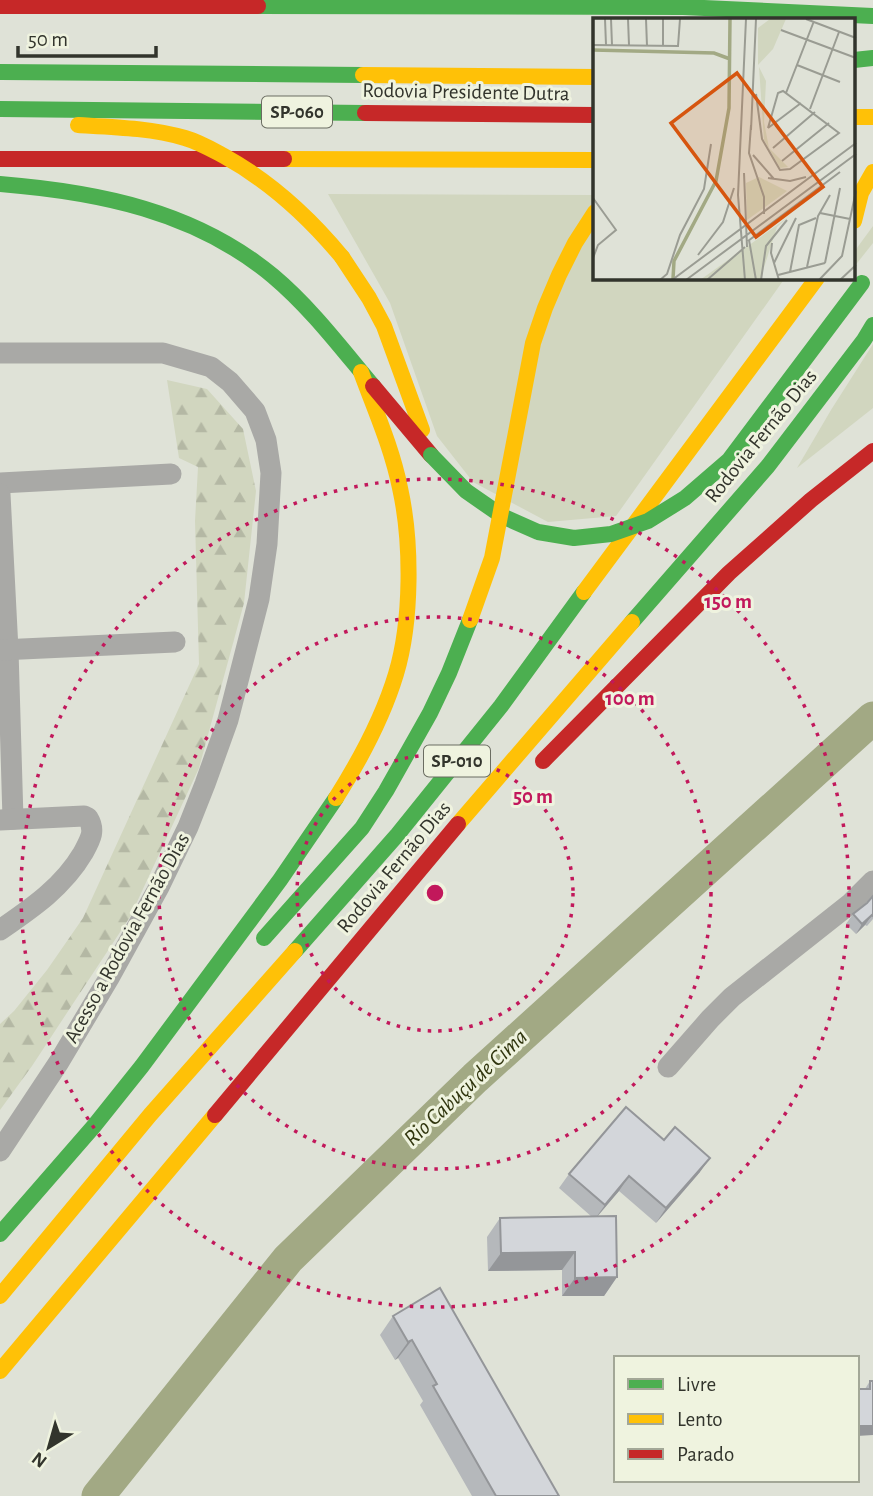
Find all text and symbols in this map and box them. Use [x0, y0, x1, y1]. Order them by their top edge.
scale bar [18, 14, 156, 58]
inset map [593, 18, 856, 280]
text: 50 m [28, 29, 68, 50]
street label: Rodovia Presidente Dutra [362, 80, 570, 104]
road number: SP-060 [262, 96, 332, 128]
street label: Rodovia Fernão Dias [701, 365, 821, 507]
text: 150 m [704, 591, 752, 612]
text: 100 m [605, 688, 655, 709]
road number: SP-010 [424, 746, 490, 776]
text: 50 m [513, 786, 553, 807]
street label: Rodovia Fernão Dias [333, 797, 455, 937]
street label: Acesso a Rodovia Fernão Dias [60, 829, 194, 1047]
centre of rings [423, 881, 447, 905]
water label: Rio Cabuçu de Cima [400, 1025, 532, 1151]
legend [614, 1356, 859, 1482]
text: Livre [677, 1374, 716, 1395]
text: Lento [677, 1409, 723, 1430]
north arrow [14, 1412, 84, 1482]
text: Parado [677, 1444, 734, 1465]
text: N [29, 1448, 51, 1471]

